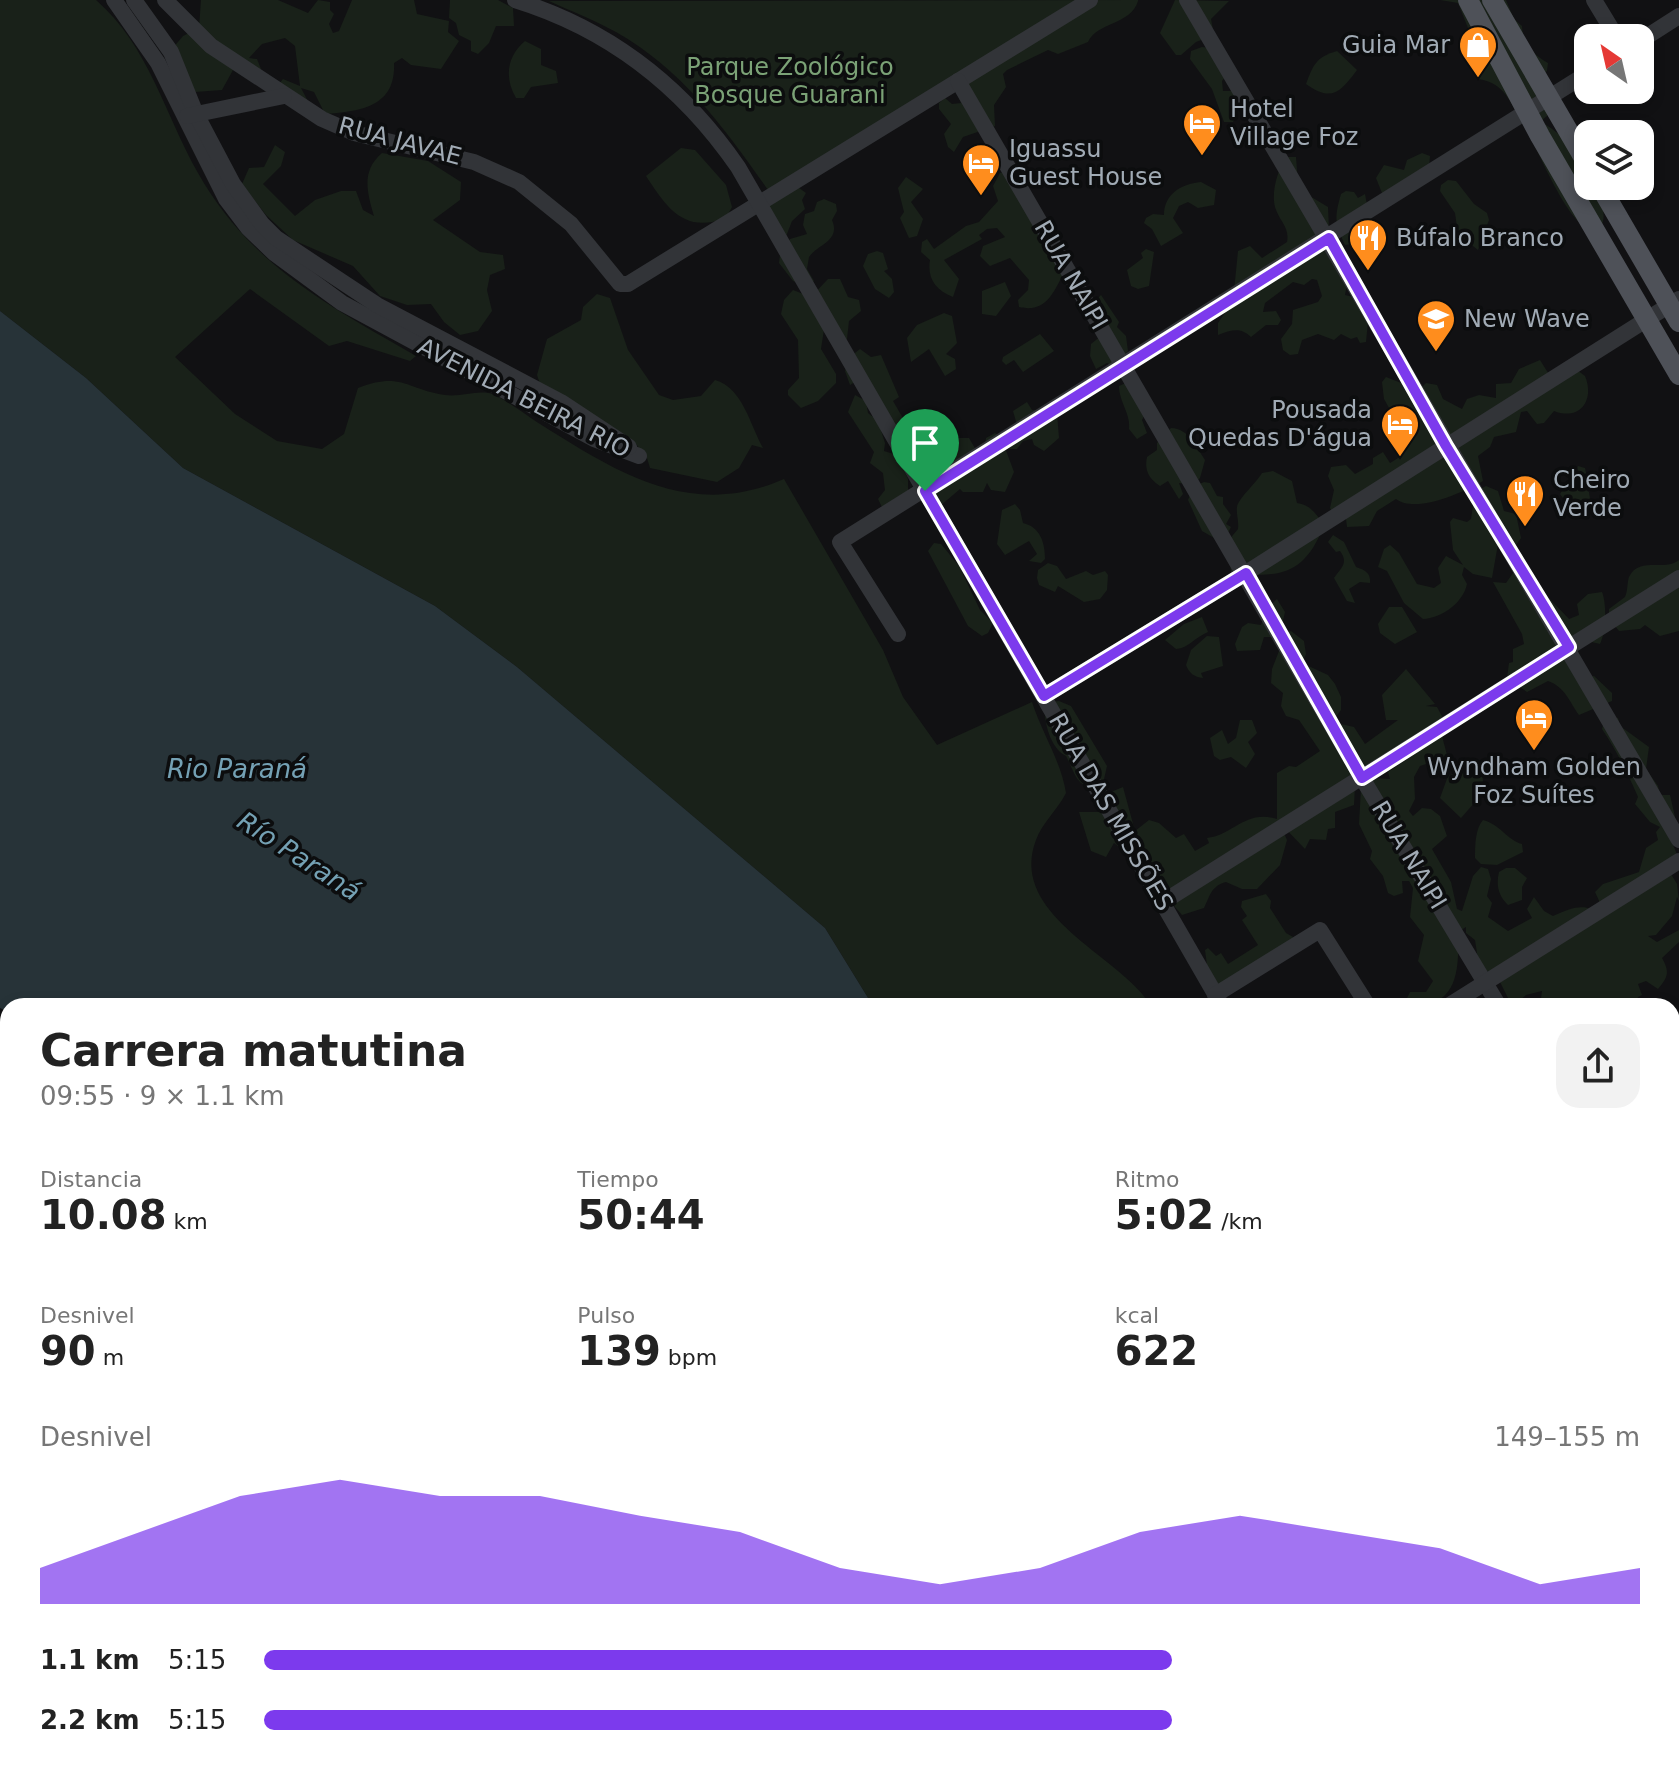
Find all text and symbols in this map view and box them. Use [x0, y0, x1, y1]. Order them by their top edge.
shop icon: Guia Mar [1457, 24, 1499, 79]
north arrow [1574, 24, 1654, 104]
map controls [1574, 24, 1654, 200]
place label: Guia Mar [1342, 31, 1450, 59]
park label: Parque Zoológico Bosque Guarani [686, 53, 894, 109]
place label: Hotel Village Foz [1230, 95, 1358, 151]
hotel icon: Hotel Village Foz [1181, 102, 1223, 157]
street label: RUA JAVAE [335, 111, 465, 171]
button: layers [1574, 120, 1654, 200]
place label: Iguassu Guest House [1009, 135, 1162, 191]
hotel icon: Iguassu Guest House [960, 142, 1002, 197]
street label: RUA NAIPI [1029, 215, 1113, 335]
restaurant icon: Búfalo Branco [1347, 217, 1389, 272]
place label: Búfalo Branco [1396, 224, 1564, 252]
school or university icon: New Wave [1415, 298, 1457, 353]
place label: New Wave [1464, 305, 1590, 333]
street label: AVENIDA BEIRA RIO [413, 332, 635, 464]
place label: Pousada Quedas D'água [1188, 396, 1372, 452]
hotel icon: Pousada Quedas D'água [1379, 403, 1421, 458]
pin [891, 409, 959, 491]
icon: arrive [903, 421, 947, 465]
place label: Cheiro Verde [1553, 466, 1630, 522]
restaurant icon: Cheiro Verde [1504, 473, 1546, 528]
hotel icon: Wyndham Golden Foz Suítes [1513, 697, 1555, 752]
street label: RUA DAS MISSÕES [1043, 707, 1181, 916]
place label: Wyndham Golden Foz Suítes [1427, 753, 1641, 809]
water label: Rio Paraná [167, 754, 307, 784]
street label: RUA NAIPI [1366, 796, 1452, 914]
water label: Río Paraná [232, 805, 366, 907]
button: share [1556, 1024, 1640, 1108]
text: Carrera matutina [40, 1025, 467, 1076]
text: 09:55 · 9 × 1.1 km [40, 1081, 285, 1111]
text: Distancia [40, 1167, 142, 1192]
text: Tiempo [577, 1167, 659, 1192]
text: Ritmo [1115, 1167, 1180, 1192]
text: 10.08 [40, 1192, 167, 1238]
text: 50:44 [577, 1192, 705, 1238]
text: 5:02 [1115, 1192, 1214, 1238]
text: km [167, 1209, 208, 1234]
text: /km [1214, 1209, 1263, 1234]
text: Desnivel [40, 1303, 135, 1328]
text: Pulso [577, 1303, 635, 1328]
text: kcal [1115, 1303, 1159, 1328]
text: 90 [40, 1328, 96, 1374]
text: 139 [577, 1328, 661, 1374]
text: 622 [1115, 1328, 1198, 1374]
text: m [96, 1345, 124, 1370]
text: bpm [661, 1345, 717, 1370]
text: Desnivel [40, 1422, 152, 1452]
text: 149–155 m [1494, 1422, 1640, 1452]
text: 1.1 km [40, 1645, 140, 1675]
text: 5:15 [168, 1645, 226, 1675]
text: 2.2 km [40, 1705, 140, 1735]
text: 5:15 [168, 1705, 226, 1735]

